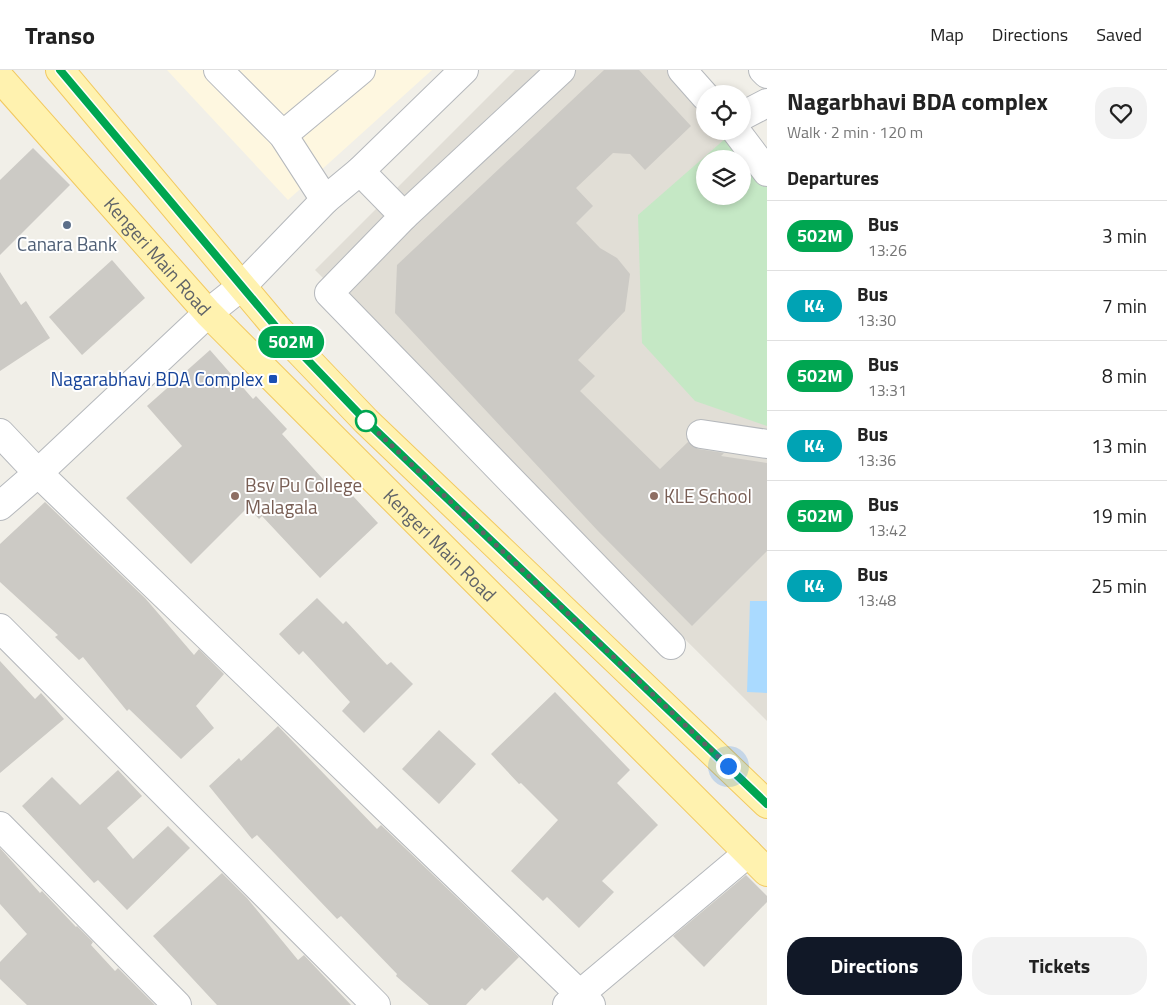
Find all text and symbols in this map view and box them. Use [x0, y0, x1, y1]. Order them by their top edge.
text: Transo [25, 17, 95, 53]
text: Map [930, 21, 964, 48]
text: Directions [992, 21, 1068, 48]
text: Saved [1096, 21, 1142, 48]
text: Nagarbhavi BDA complex [787, 83, 1048, 119]
map controls [696, 85, 751, 205]
button: locate [696, 85, 751, 140]
button: heart [1095, 87, 1147, 139]
text: Walk · 2 min · 120 m [787, 120, 923, 144]
button: layers [696, 150, 751, 205]
text: Departures [787, 163, 879, 192]
street label: Kengeri Main Road [98, 190, 219, 322]
text: Bus [868, 209, 899, 238]
marker: Canara Bank [61, 219, 73, 231]
text: 3 min [1102, 221, 1147, 250]
text: 502M [797, 222, 843, 249]
place label: Canara Bank [17, 229, 117, 258]
text: 13:26 [868, 238, 907, 262]
text: Bus [857, 279, 888, 308]
text: 7 min [1102, 291, 1147, 320]
text: K4 [804, 292, 825, 319]
text: 13:30 [857, 308, 896, 332]
line badge: 502M [256, 326, 326, 358]
text: 502M [268, 328, 314, 355]
text: Bus [868, 349, 899, 378]
text: 8 min [1102, 361, 1147, 390]
text: 502M [797, 362, 843, 389]
place label: Nagarabhavi BDA Complex [50, 364, 263, 393]
marker: Nagarabhavi BDA Complex [267, 373, 279, 385]
text: 13:31 [868, 378, 907, 402]
unlabelled marker [355, 410, 377, 432]
text: Bus [857, 419, 888, 448]
text: 13 min [1091, 431, 1147, 460]
text: K4 [804, 432, 825, 459]
text: 13:36 [857, 448, 896, 472]
place label: Bsv Pu College Malagala [245, 470, 362, 521]
street label: Kengeri Main Road [377, 481, 504, 608]
place label: KLE School [664, 481, 752, 510]
text: Bus [868, 489, 899, 518]
marker: Bsv Pu College Malagala [229, 490, 241, 502]
marker: KLE School [648, 490, 660, 502]
text: 19 min [1091, 501, 1147, 530]
text: 502M [797, 502, 843, 529]
text: 13:42 [868, 518, 907, 542]
text: Bus [857, 559, 888, 588]
text: 25 min [1091, 571, 1147, 600]
text: K4 [804, 572, 825, 599]
text: 13:48 [857, 588, 896, 612]
your location [716, 754, 741, 779]
button: Directions [787, 937, 962, 995]
button: Tickets [972, 937, 1147, 995]

